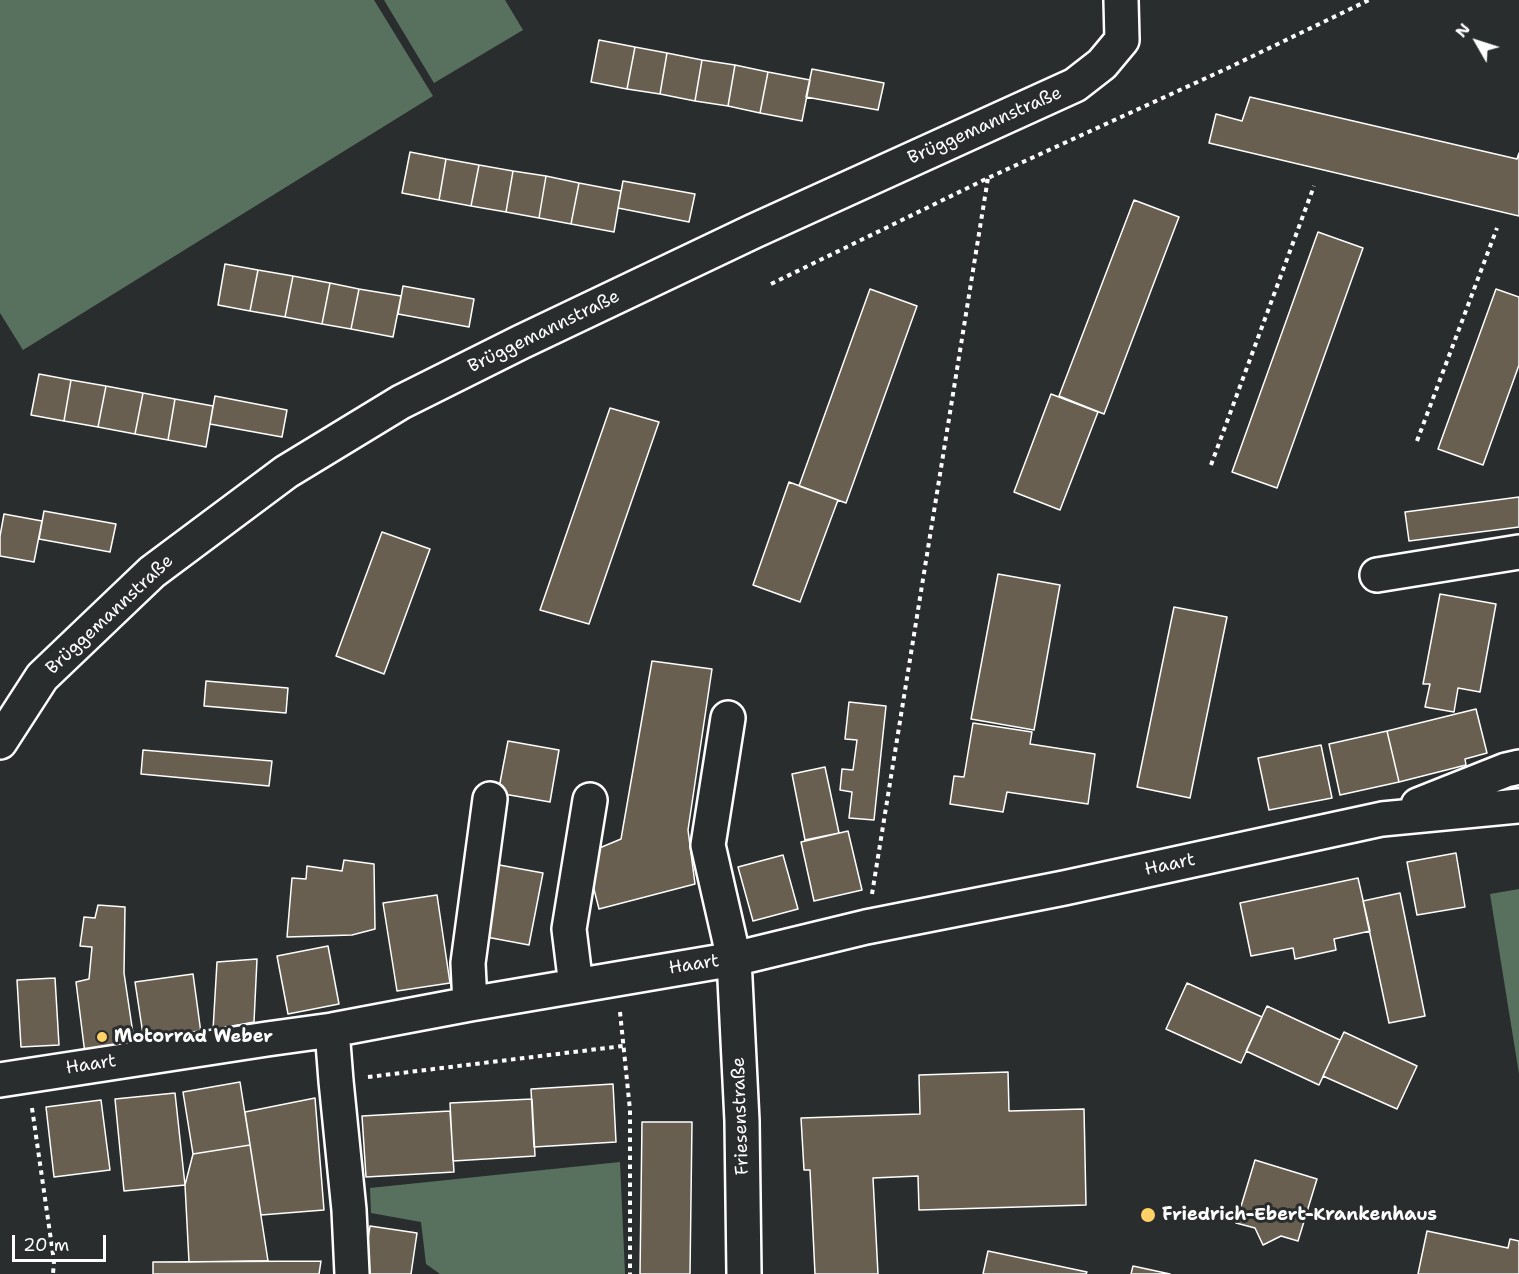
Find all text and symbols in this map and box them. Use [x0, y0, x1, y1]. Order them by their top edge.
north arrow [1447, 12, 1507, 72]
text: N [1450, 19, 1475, 42]
street label: Brüggemannstraße [905, 82, 1065, 170]
street label: Brüggemannstraße [465, 286, 623, 378]
street label: Brüggemannstraße [42, 550, 178, 680]
street label: Haart [1143, 849, 1197, 881]
street label: Haart [667, 950, 721, 980]
place label: Motorrad Weber [114, 1026, 273, 1048]
marker: Motorrad Weber [95, 1030, 109, 1044]
street label: Haart [64, 1050, 118, 1080]
street label: Friesenstraße [728, 1057, 754, 1175]
place label: Friedrich-Ebert-Krankenhaus [1162, 1204, 1437, 1226]
marker: Friedrich-Ebert-Krankenhaus [1139, 1206, 1157, 1224]
scale bar [15, 1223, 110, 1261]
text: 20 m [23, 1233, 69, 1257]

